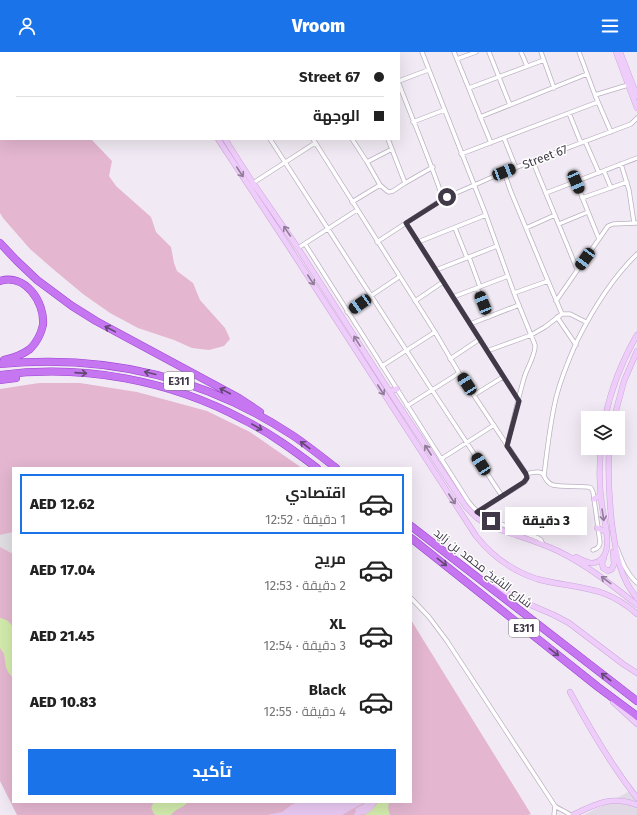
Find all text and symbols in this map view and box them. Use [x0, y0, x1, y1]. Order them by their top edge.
icon: person [16, 15, 38, 37]
text: Vroom [292, 15, 345, 37]
icon: menu [599, 15, 621, 37]
text: Street 67 [299, 68, 360, 86]
text: الوجهة [313, 107, 360, 125]
street label: Street 67 [520, 142, 570, 172]
car [491, 162, 517, 182]
one-way arrow [236, 166, 244, 177]
car [566, 169, 586, 195]
route start [438, 188, 456, 206]
one-way arrow [283, 226, 291, 237]
car [573, 246, 597, 272]
one-way arrow [307, 275, 315, 286]
car [473, 290, 493, 316]
car [347, 292, 373, 316]
one-way arrow [105, 325, 117, 332]
one-way arrow [353, 335, 361, 346]
one-way arrow [74, 369, 87, 376]
one-way arrow [144, 369, 157, 377]
car [455, 371, 479, 397]
road number: E311 [164, 372, 194, 390]
one-way arrow [377, 384, 385, 395]
one-way arrow [219, 386, 231, 394]
map controls [581, 411, 625, 455]
button: layers [581, 411, 625, 455]
one-way arrow [251, 424, 263, 432]
one-way arrow [300, 441, 311, 449]
one-way arrow [423, 444, 431, 456]
car [469, 451, 493, 477]
text: اقتصادي [286, 484, 346, 502]
icon: car [358, 486, 394, 522]
one-way arrow [448, 493, 456, 505]
text: AED 12.62 [30, 495, 95, 513]
callout: 3 دقيقة [505, 507, 587, 535]
one-way arrow [599, 508, 607, 521]
text: 1 دقيقة · 12:52 [265, 512, 346, 527]
route end [482, 512, 500, 530]
text: 3 دقيقة [522, 513, 570, 528]
street label: شارع الشيخ محمد بن زايد [430, 525, 535, 612]
text: مريح [314, 550, 346, 568]
icon: car [358, 552, 394, 588]
one-way arrow [436, 558, 447, 567]
text: AED 17.04 [30, 561, 95, 579]
one-way arrow [601, 576, 612, 585]
text: 2 دقيقة · 12:53 [264, 578, 346, 593]
text: XL [330, 615, 346, 633]
icon: car [358, 618, 394, 654]
road number: E311 [509, 619, 539, 637]
text: AED 21.45 [30, 627, 95, 645]
text: 3 دقيقة · 12:54 [264, 638, 346, 653]
one-way arrow [549, 648, 560, 656]
one-way arrow [601, 673, 612, 682]
text: Black [309, 681, 346, 699]
icon: car [358, 684, 394, 720]
text: AED 10.83 [30, 693, 96, 711]
text: 4 دقيقة · 12:55 [264, 704, 346, 719]
button: تأكيد [28, 749, 396, 795]

